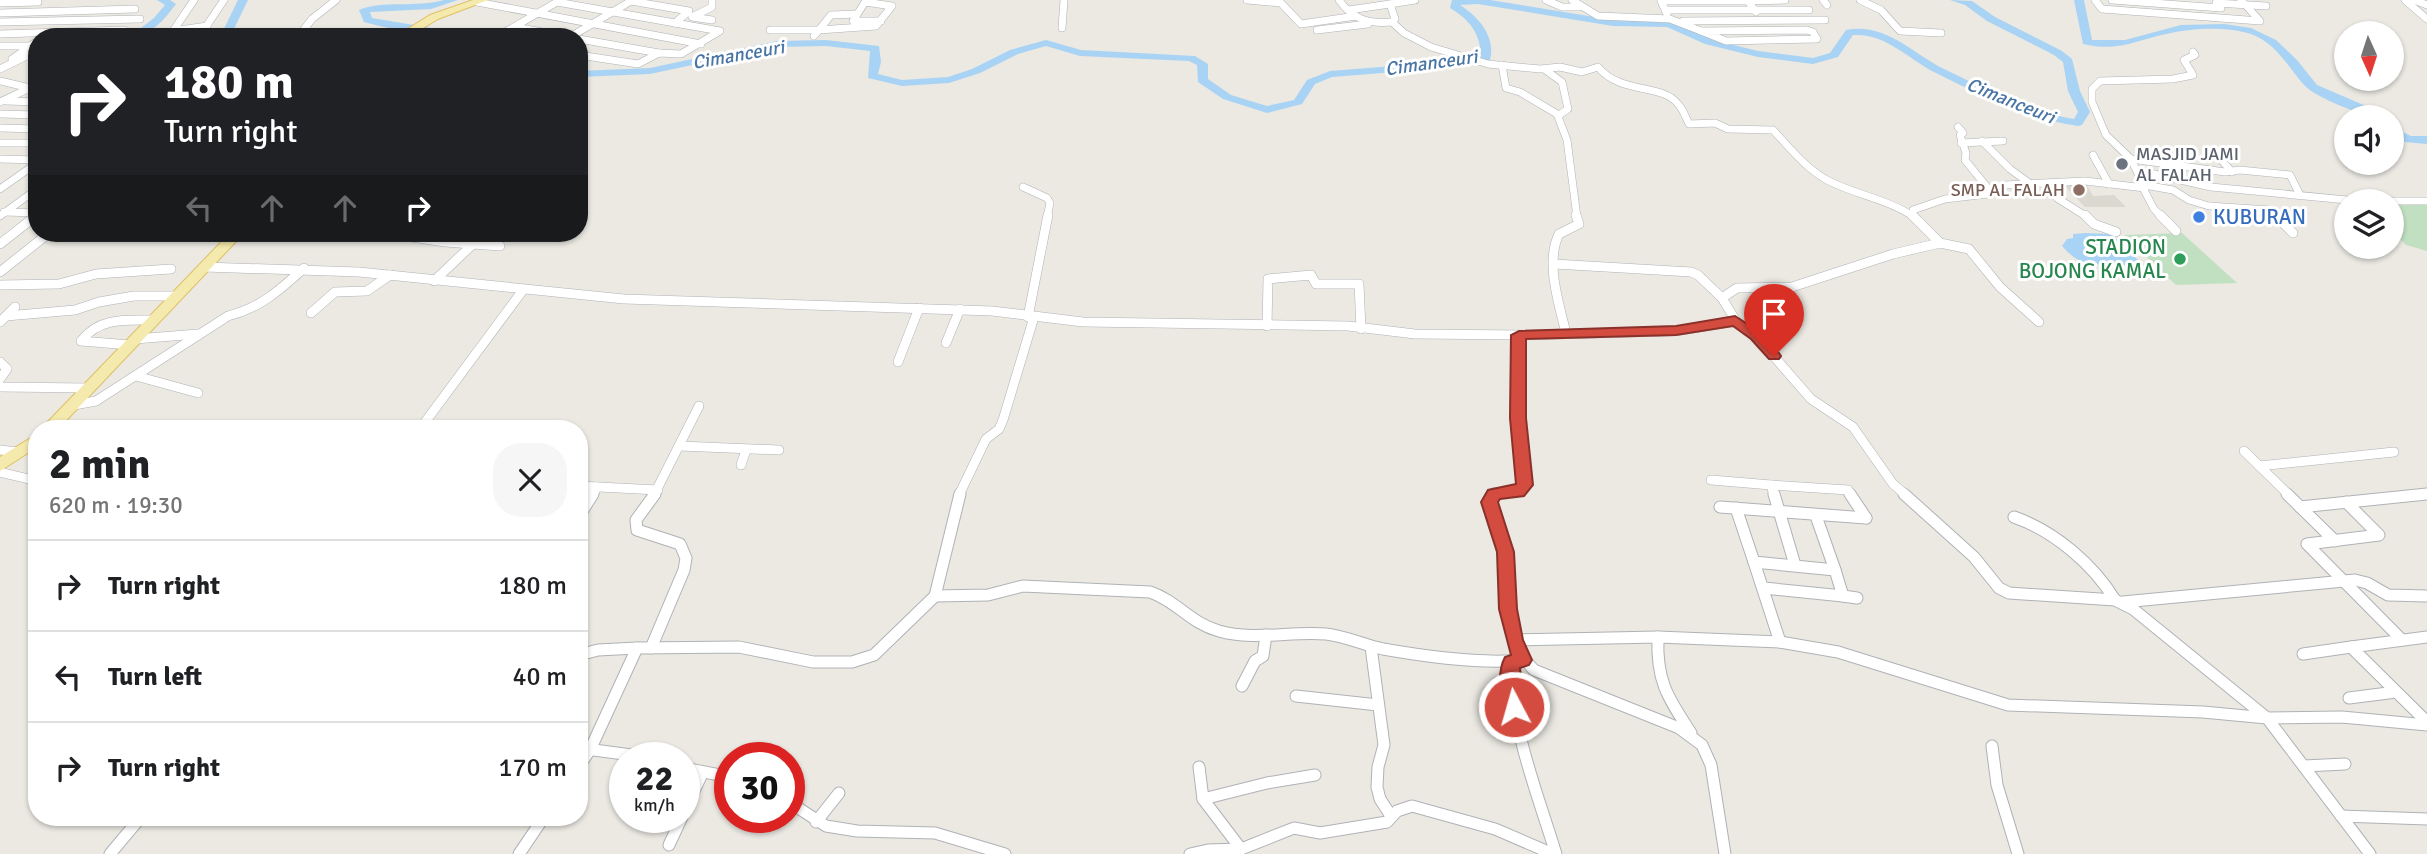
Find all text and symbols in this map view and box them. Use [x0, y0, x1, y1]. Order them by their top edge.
north arrow [2334, 21, 2404, 91]
map controls [2334, 21, 2404, 259]
water label: Cimanceuri [690, 35, 788, 75]
water label: Cimanceuri [1383, 44, 1481, 81]
text: 180 m [164, 52, 294, 112]
icon: right [49, 56, 140, 147]
water label: Cimanceuri [1963, 72, 2060, 130]
button: sound [2334, 105, 2404, 175]
text: Turn right [164, 112, 297, 151]
place label: MASJID JAMI AL FALAH [2136, 143, 2239, 186]
marker: MASJID JAMI AL FALAH [2114, 156, 2130, 172]
place label: SMP AL FALAH [1951, 179, 2065, 201]
marker: SMP AL FALAH [2071, 182, 2087, 198]
icon: left [180, 189, 218, 227]
icon: ahead [253, 189, 291, 227]
icon: ahead [326, 189, 364, 227]
icon: right [399, 189, 437, 227]
button: layers [2334, 189, 2404, 259]
place label: KUBURAN [2213, 204, 2306, 230]
marker: KUBURAN [2191, 209, 2207, 225]
place label: STADION BOJONG KAMAL [2019, 234, 2166, 284]
marker: STADION BOJONG KAMAL [2172, 251, 2188, 267]
pin [1744, 284, 1804, 356]
icon: arrive [1755, 295, 1793, 333]
text: 2 min [49, 439, 150, 490]
button: close [493, 443, 567, 517]
text: 620 m · 19:30 [49, 491, 183, 520]
icon: right [49, 567, 87, 605]
text: Turn right [108, 570, 220, 602]
text: 180 m [498, 570, 567, 602]
icon: left [49, 658, 87, 696]
text: Turn left [108, 661, 202, 693]
text: 40 m [512, 661, 567, 693]
position arrow [1477, 670, 1551, 744]
speed limit sign: 30 [714, 742, 805, 833]
icon: right [49, 749, 87, 787]
text: Turn right [108, 752, 220, 784]
text: 170 m [498, 752, 567, 784]
text: 22 [636, 757, 673, 800]
text: km/h [634, 794, 675, 816]

